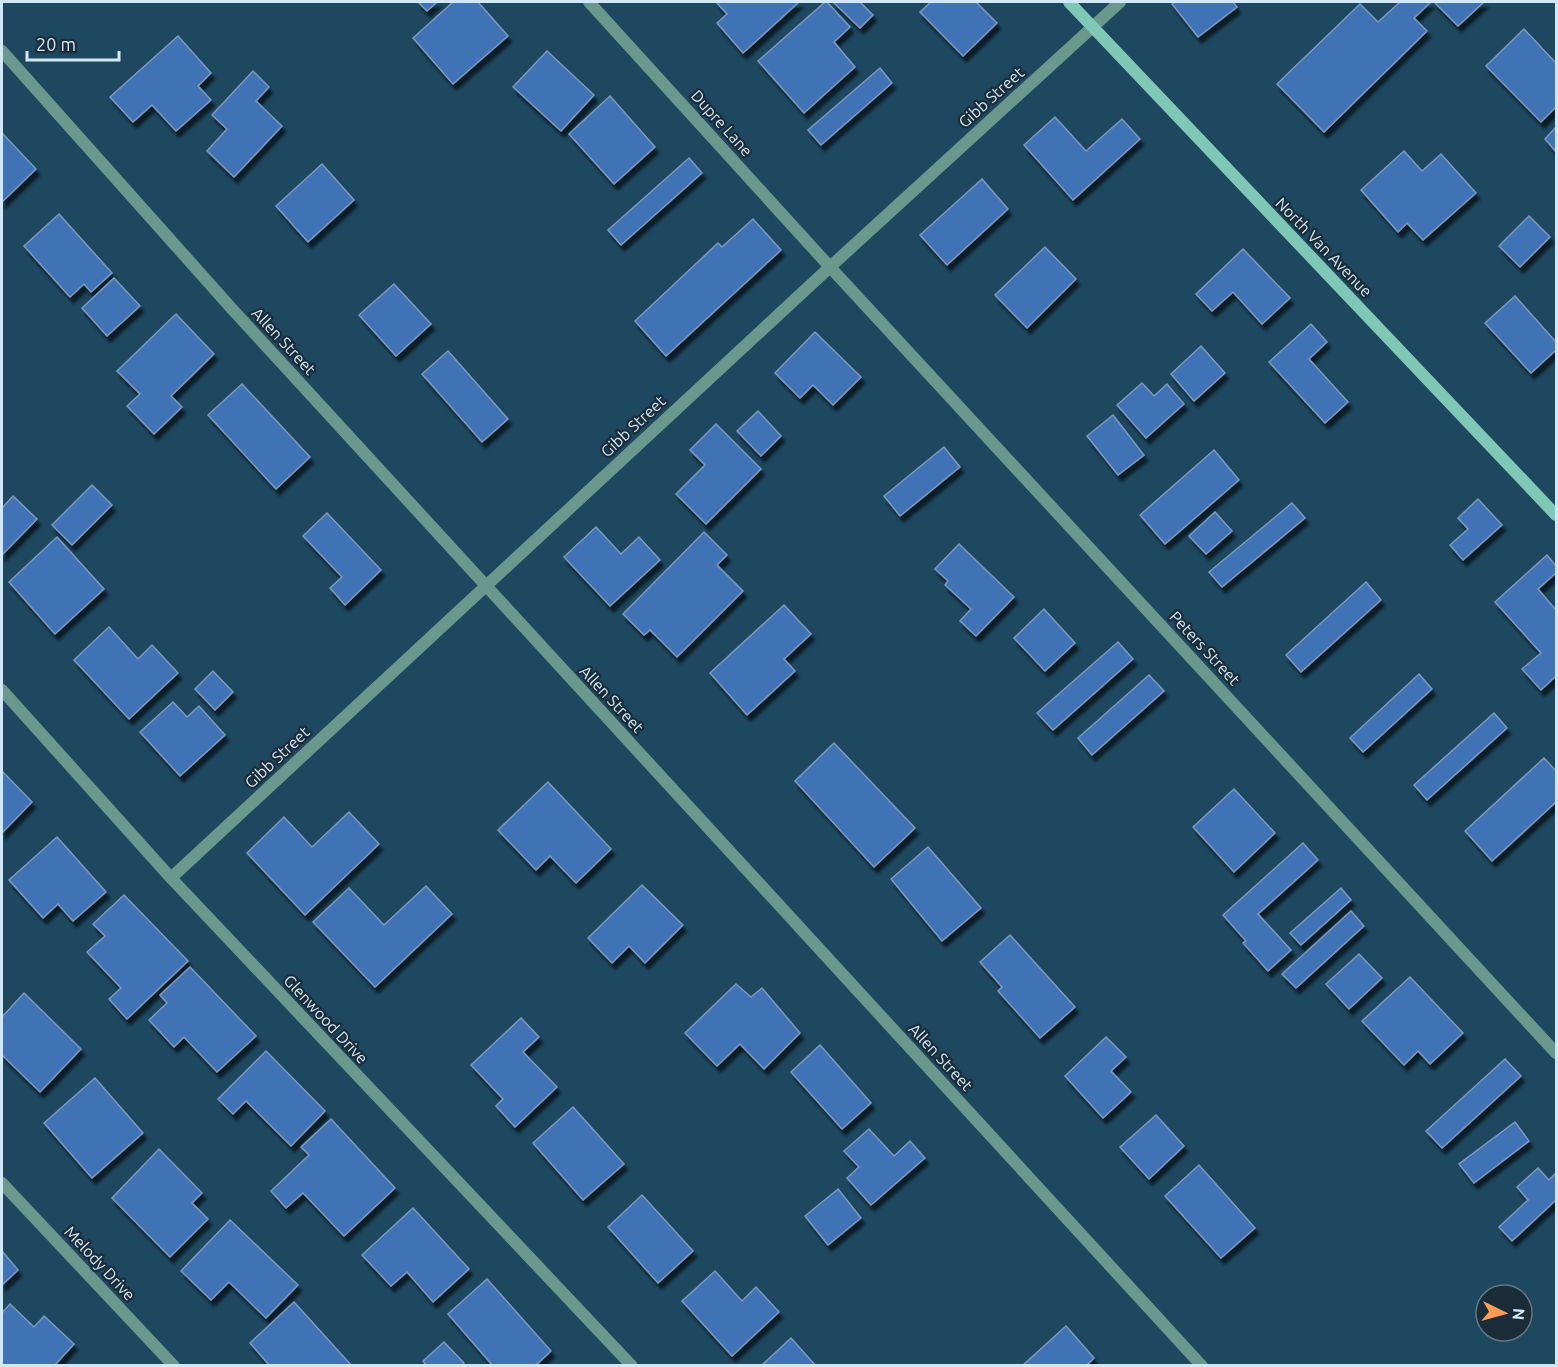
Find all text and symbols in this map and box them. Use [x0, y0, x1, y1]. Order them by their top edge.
scale bar [27, 24, 118, 62]
text: 20 m [36, 34, 76, 54]
street label: Gibb Street [955, 63, 1028, 131]
street label: Dupre Lane [688, 86, 756, 160]
street label: North Van Avenue [1272, 194, 1376, 300]
street label: Allen Street [248, 304, 320, 379]
street label: Gibb Street [597, 391, 669, 460]
street label: Peters Street [1166, 607, 1244, 689]
street label: Allen Street [576, 662, 648, 737]
street label: Gibb Street [241, 722, 313, 791]
street label: Glenwood Drive [280, 971, 372, 1067]
street label: Allen Street [905, 1020, 977, 1095]
street label: Melody Drive [61, 1222, 139, 1304]
north arrow [1474, 1283, 1534, 1343]
text: N [1509, 1308, 1528, 1321]

